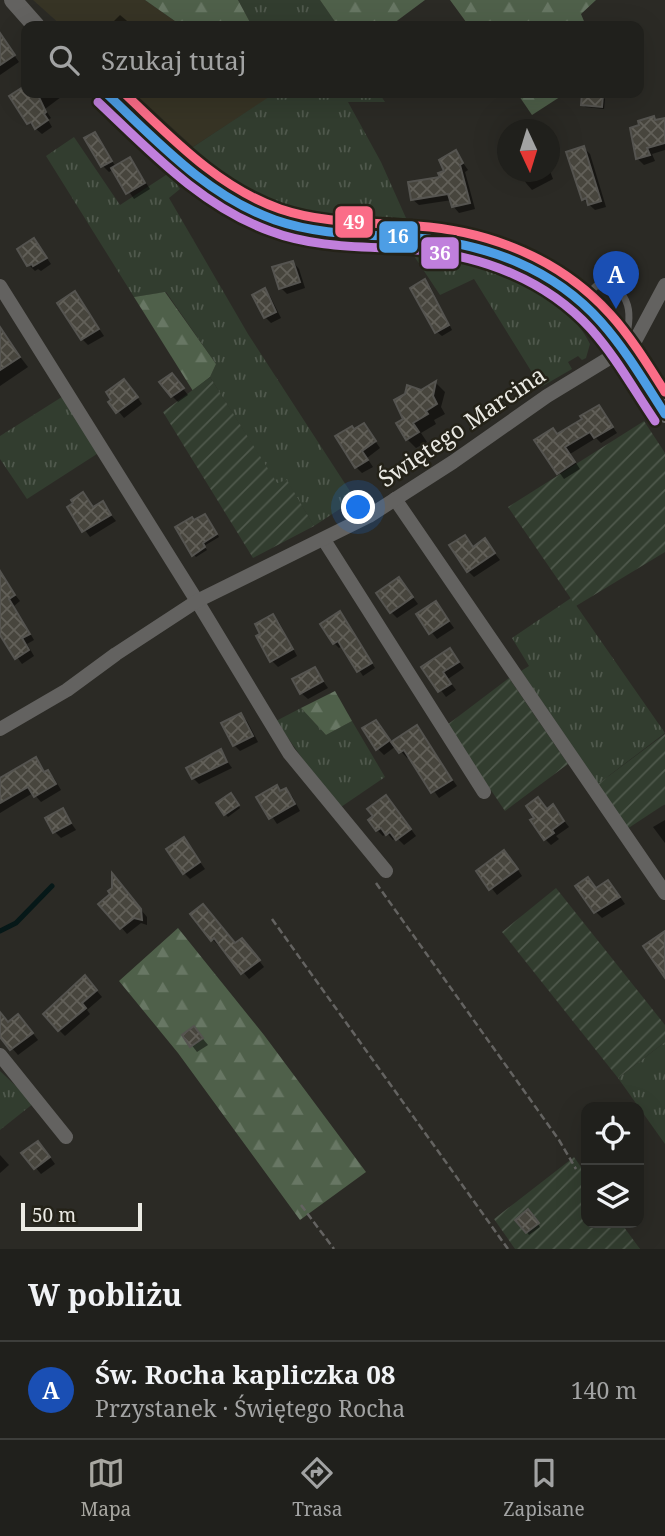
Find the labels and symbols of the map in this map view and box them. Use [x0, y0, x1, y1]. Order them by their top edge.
north arrow [497, 119, 560, 182]
line badge: 49 [334, 205, 374, 239]
text: 49 [343, 209, 365, 235]
line badge: 16 [378, 220, 419, 254]
text: 16 [387, 223, 409, 249]
line badge: 36 [420, 236, 460, 270]
text: 36 [429, 240, 451, 266]
pin: A [593, 251, 639, 309]
street label: Świętego Marcina [371, 358, 551, 494]
your location [341, 490, 375, 524]
scale bar [21, 1200, 142, 1232]

